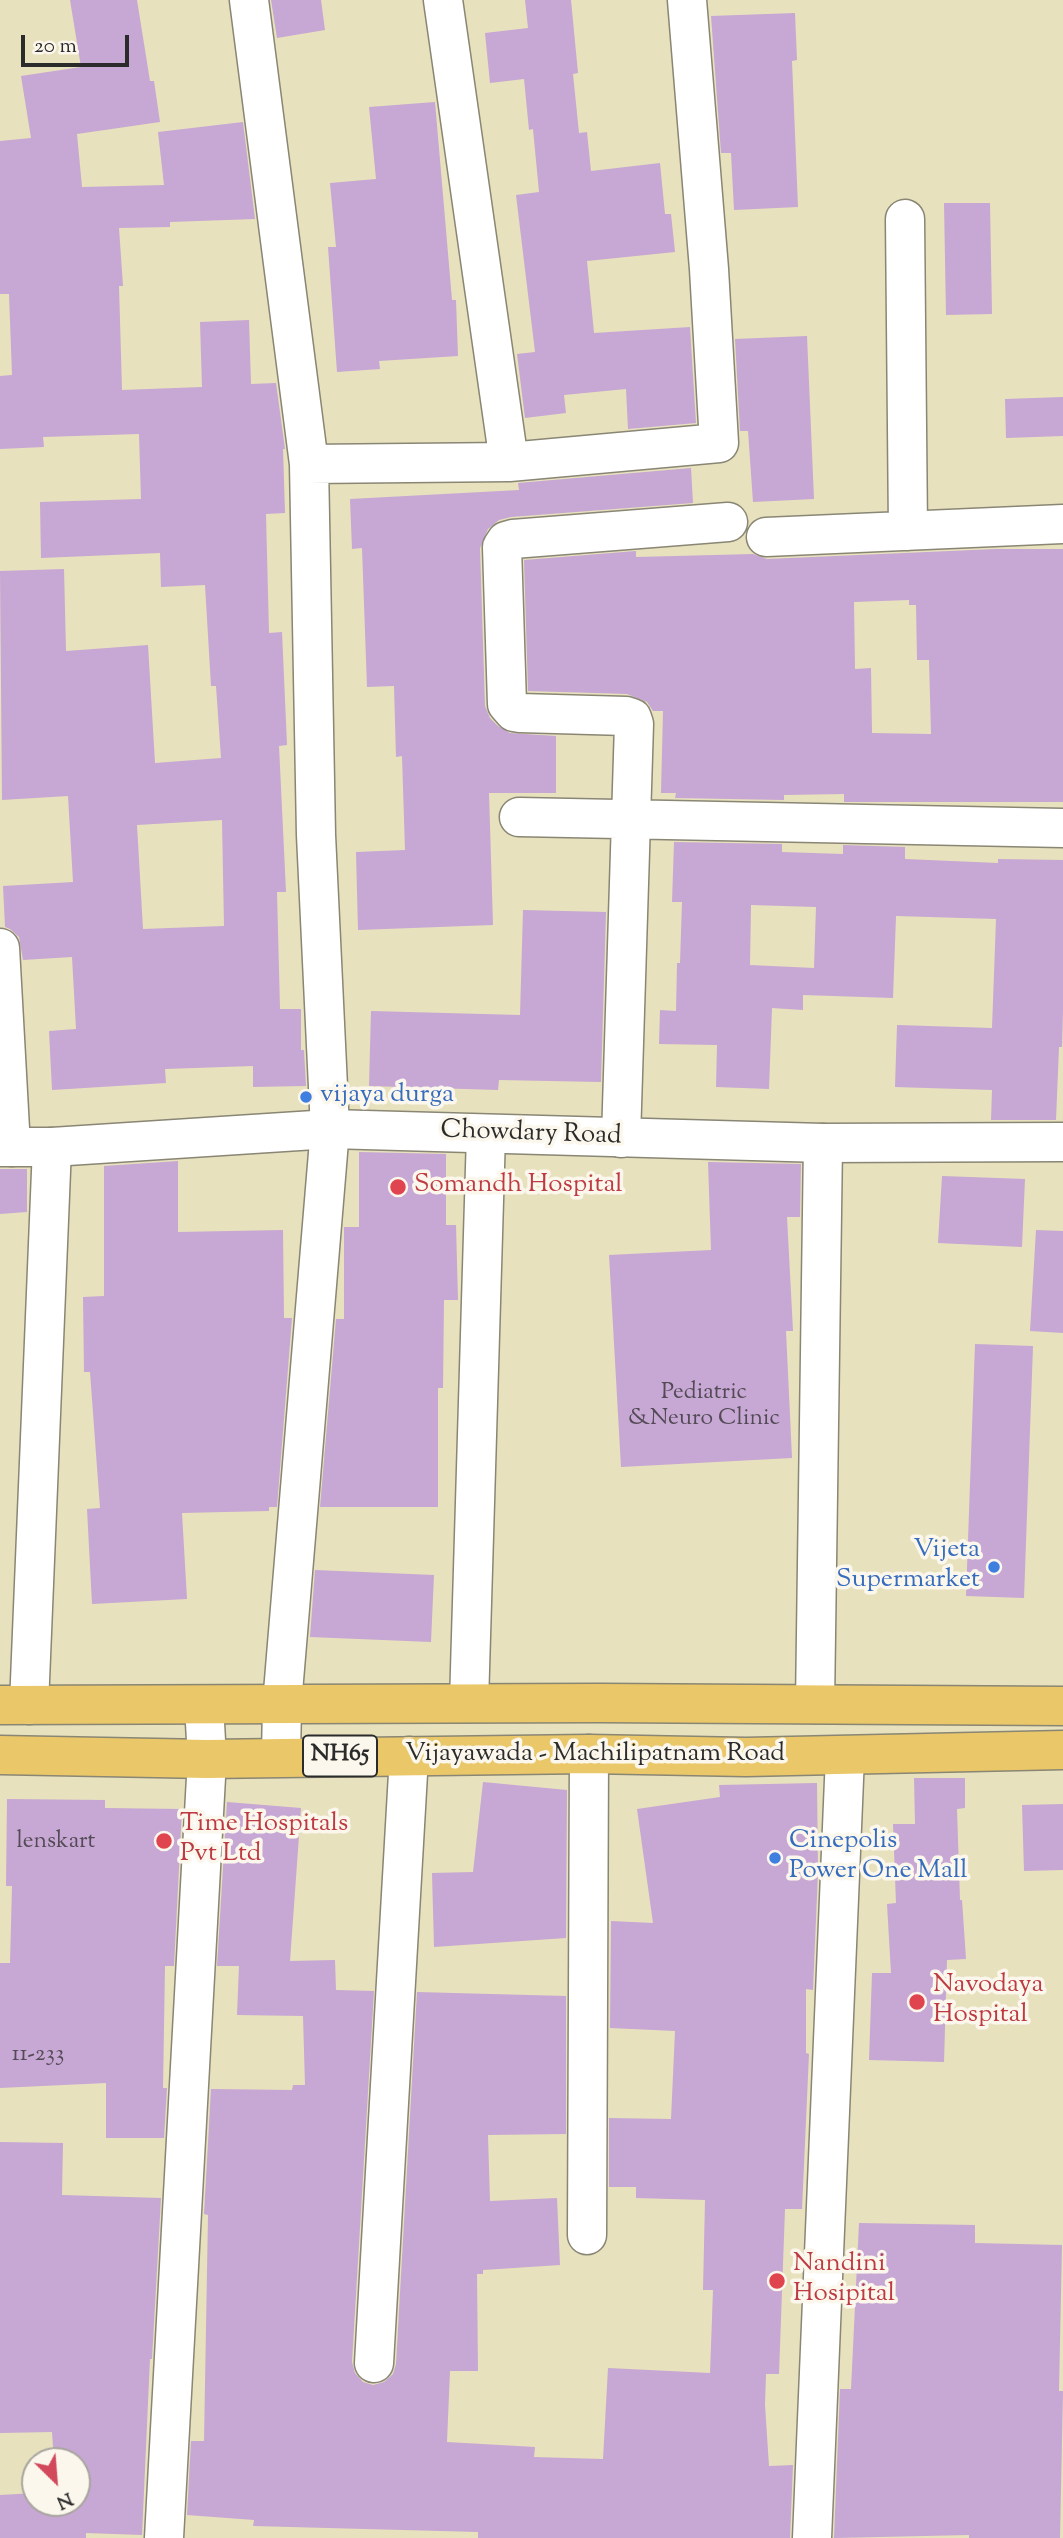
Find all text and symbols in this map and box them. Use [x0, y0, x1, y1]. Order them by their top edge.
scale bar [24, 21, 133, 65]
text: 20 m [34, 32, 77, 62]
place label: vijaya durga [320, 1081, 454, 1113]
marker: vijaya durga [298, 1089, 314, 1105]
street label: Chowdary Road [440, 1116, 622, 1154]
place label: Somandh Hospital [414, 1171, 623, 1203]
marker: Somandh Hospital [388, 1177, 408, 1197]
house number: Pediatric &Neuro Clinic [628, 1380, 780, 1434]
place label: Vijeta Supermarket [836, 1536, 980, 1598]
marker: Vijeta Supermarket [986, 1559, 1002, 1575]
road number: NH65 [303, 1736, 377, 1776]
street label: Vijayawada - Machilipatnam Road [405, 1740, 785, 1772]
place label: Time Hospitals Pvt Ltd [180, 1810, 348, 1871]
place label: Cinepolis Power One Mall [789, 1827, 967, 1888]
house number: lenskart [17, 1829, 95, 1857]
marker: Time Hospitals Pvt Ltd [154, 1831, 174, 1851]
marker: Cinepolis Power One Mall [767, 1850, 783, 1866]
place label: Navodaya Hospital [933, 1971, 1044, 2032]
marker: Navodaya Hospital [907, 1992, 927, 2012]
house number: 11-233 [12, 2042, 64, 2070]
place label: Nandini Hosipital [793, 2250, 895, 2312]
marker: Nandini Hosipital [767, 2271, 787, 2291]
north arrow [21, 2447, 91, 2517]
text: N [52, 2484, 77, 2515]

